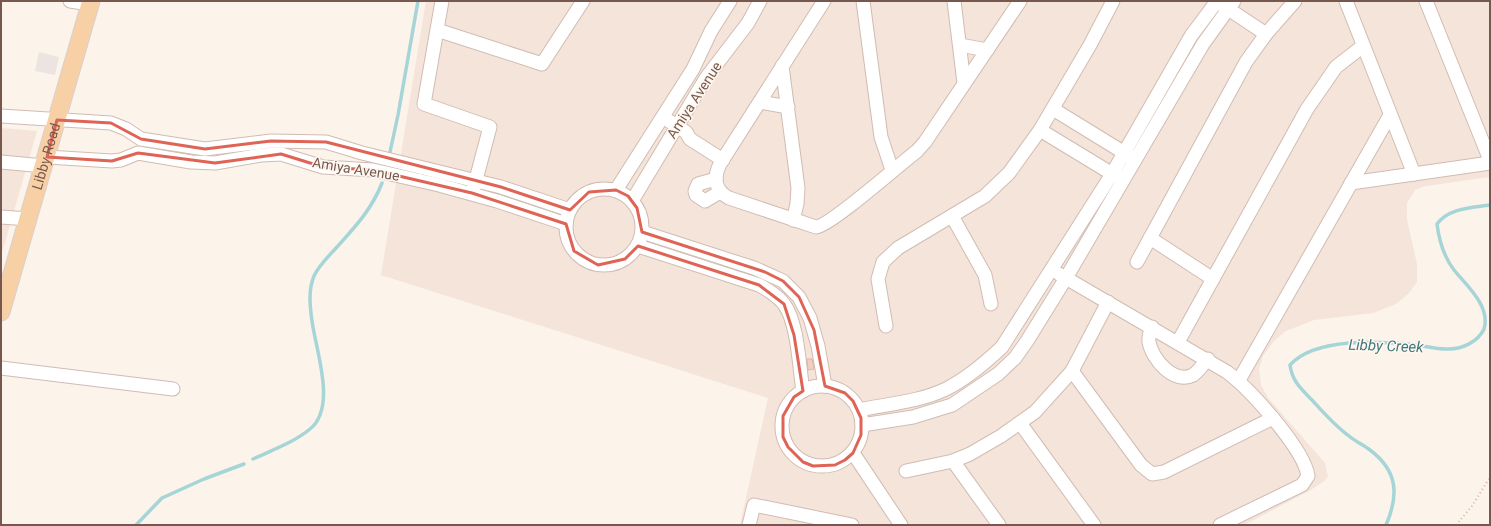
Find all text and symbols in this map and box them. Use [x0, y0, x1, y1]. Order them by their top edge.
street label: Amiya Avenue [663, 59, 725, 141]
street label: Libby Road [29, 121, 63, 192]
street label: Amiya Avenue [311, 154, 401, 184]
water label: Libby Creek [1348, 336, 1425, 356]

